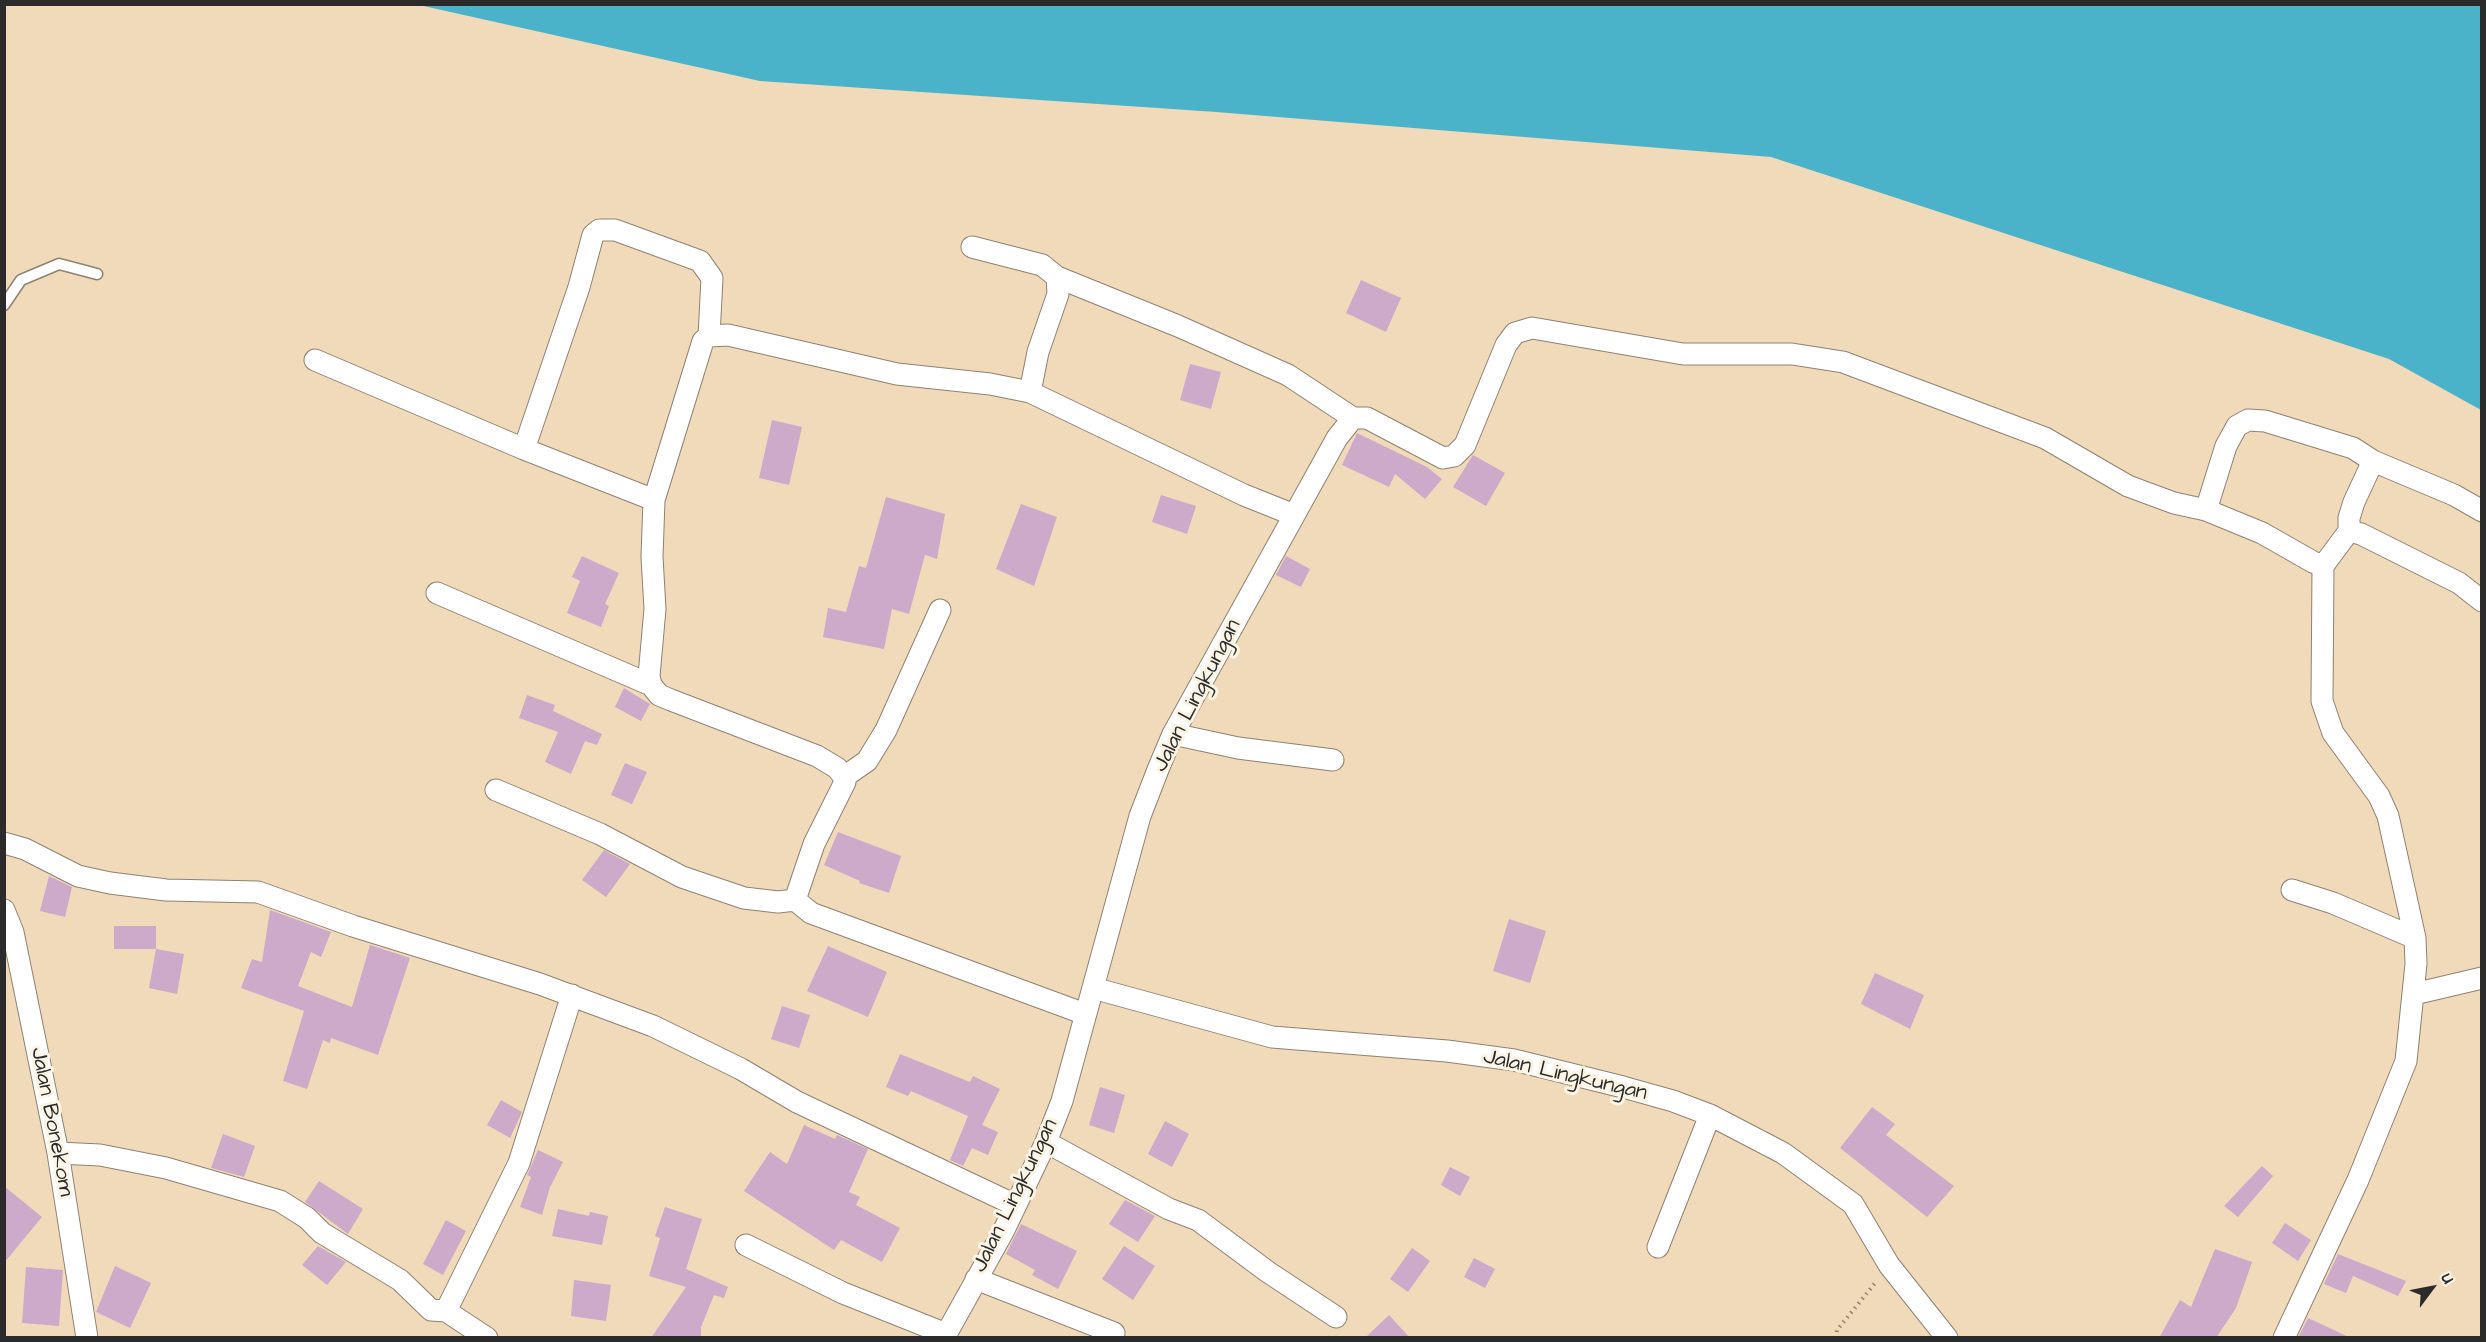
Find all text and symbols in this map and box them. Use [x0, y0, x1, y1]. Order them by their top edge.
street label: Jalan Lingkungan [1148, 615, 1248, 777]
street label: Jalan Lingkungan [1480, 1044, 1650, 1108]
street label: Jalan Bonekom [24, 1045, 78, 1199]
street label: Jalan Lingkungan [967, 1115, 1065, 1277]
north arrow [2402, 1258, 2462, 1318]
text: U [2436, 1269, 2459, 1288]

